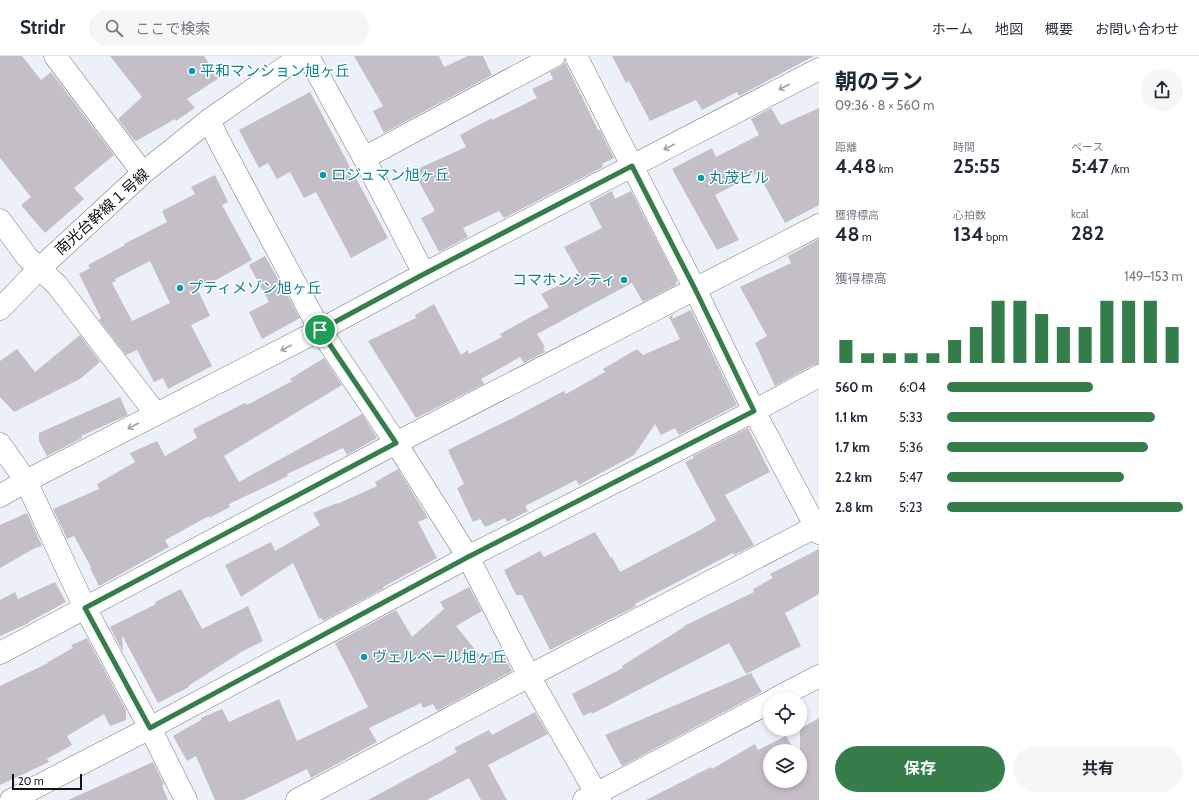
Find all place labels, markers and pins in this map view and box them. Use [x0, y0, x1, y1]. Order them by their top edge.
place label: 平和マンション旭ヶ丘 [200, 62, 350, 80]
marker: 平和マンション旭ヶ丘 [187, 66, 197, 76]
place label: ロジュマン旭ヶ丘 [331, 166, 450, 184]
place label: 丸茂ビル [709, 169, 769, 187]
marker: ロジュマン旭ヶ丘 [318, 170, 328, 180]
marker: 丸茂ビル [696, 173, 706, 183]
place label: コマホンシティ [512, 271, 616, 289]
marker: コマホンシティ [619, 275, 629, 285]
place label: プティメゾン旭ヶ丘 [188, 279, 322, 297]
marker: プティメゾン旭ヶ丘 [175, 283, 185, 293]
pin [303, 313, 337, 347]
place label: ヴェルベール旭ヶ丘 [372, 648, 507, 666]
marker: ヴェルベール旭ヶ丘 [359, 652, 369, 662]

